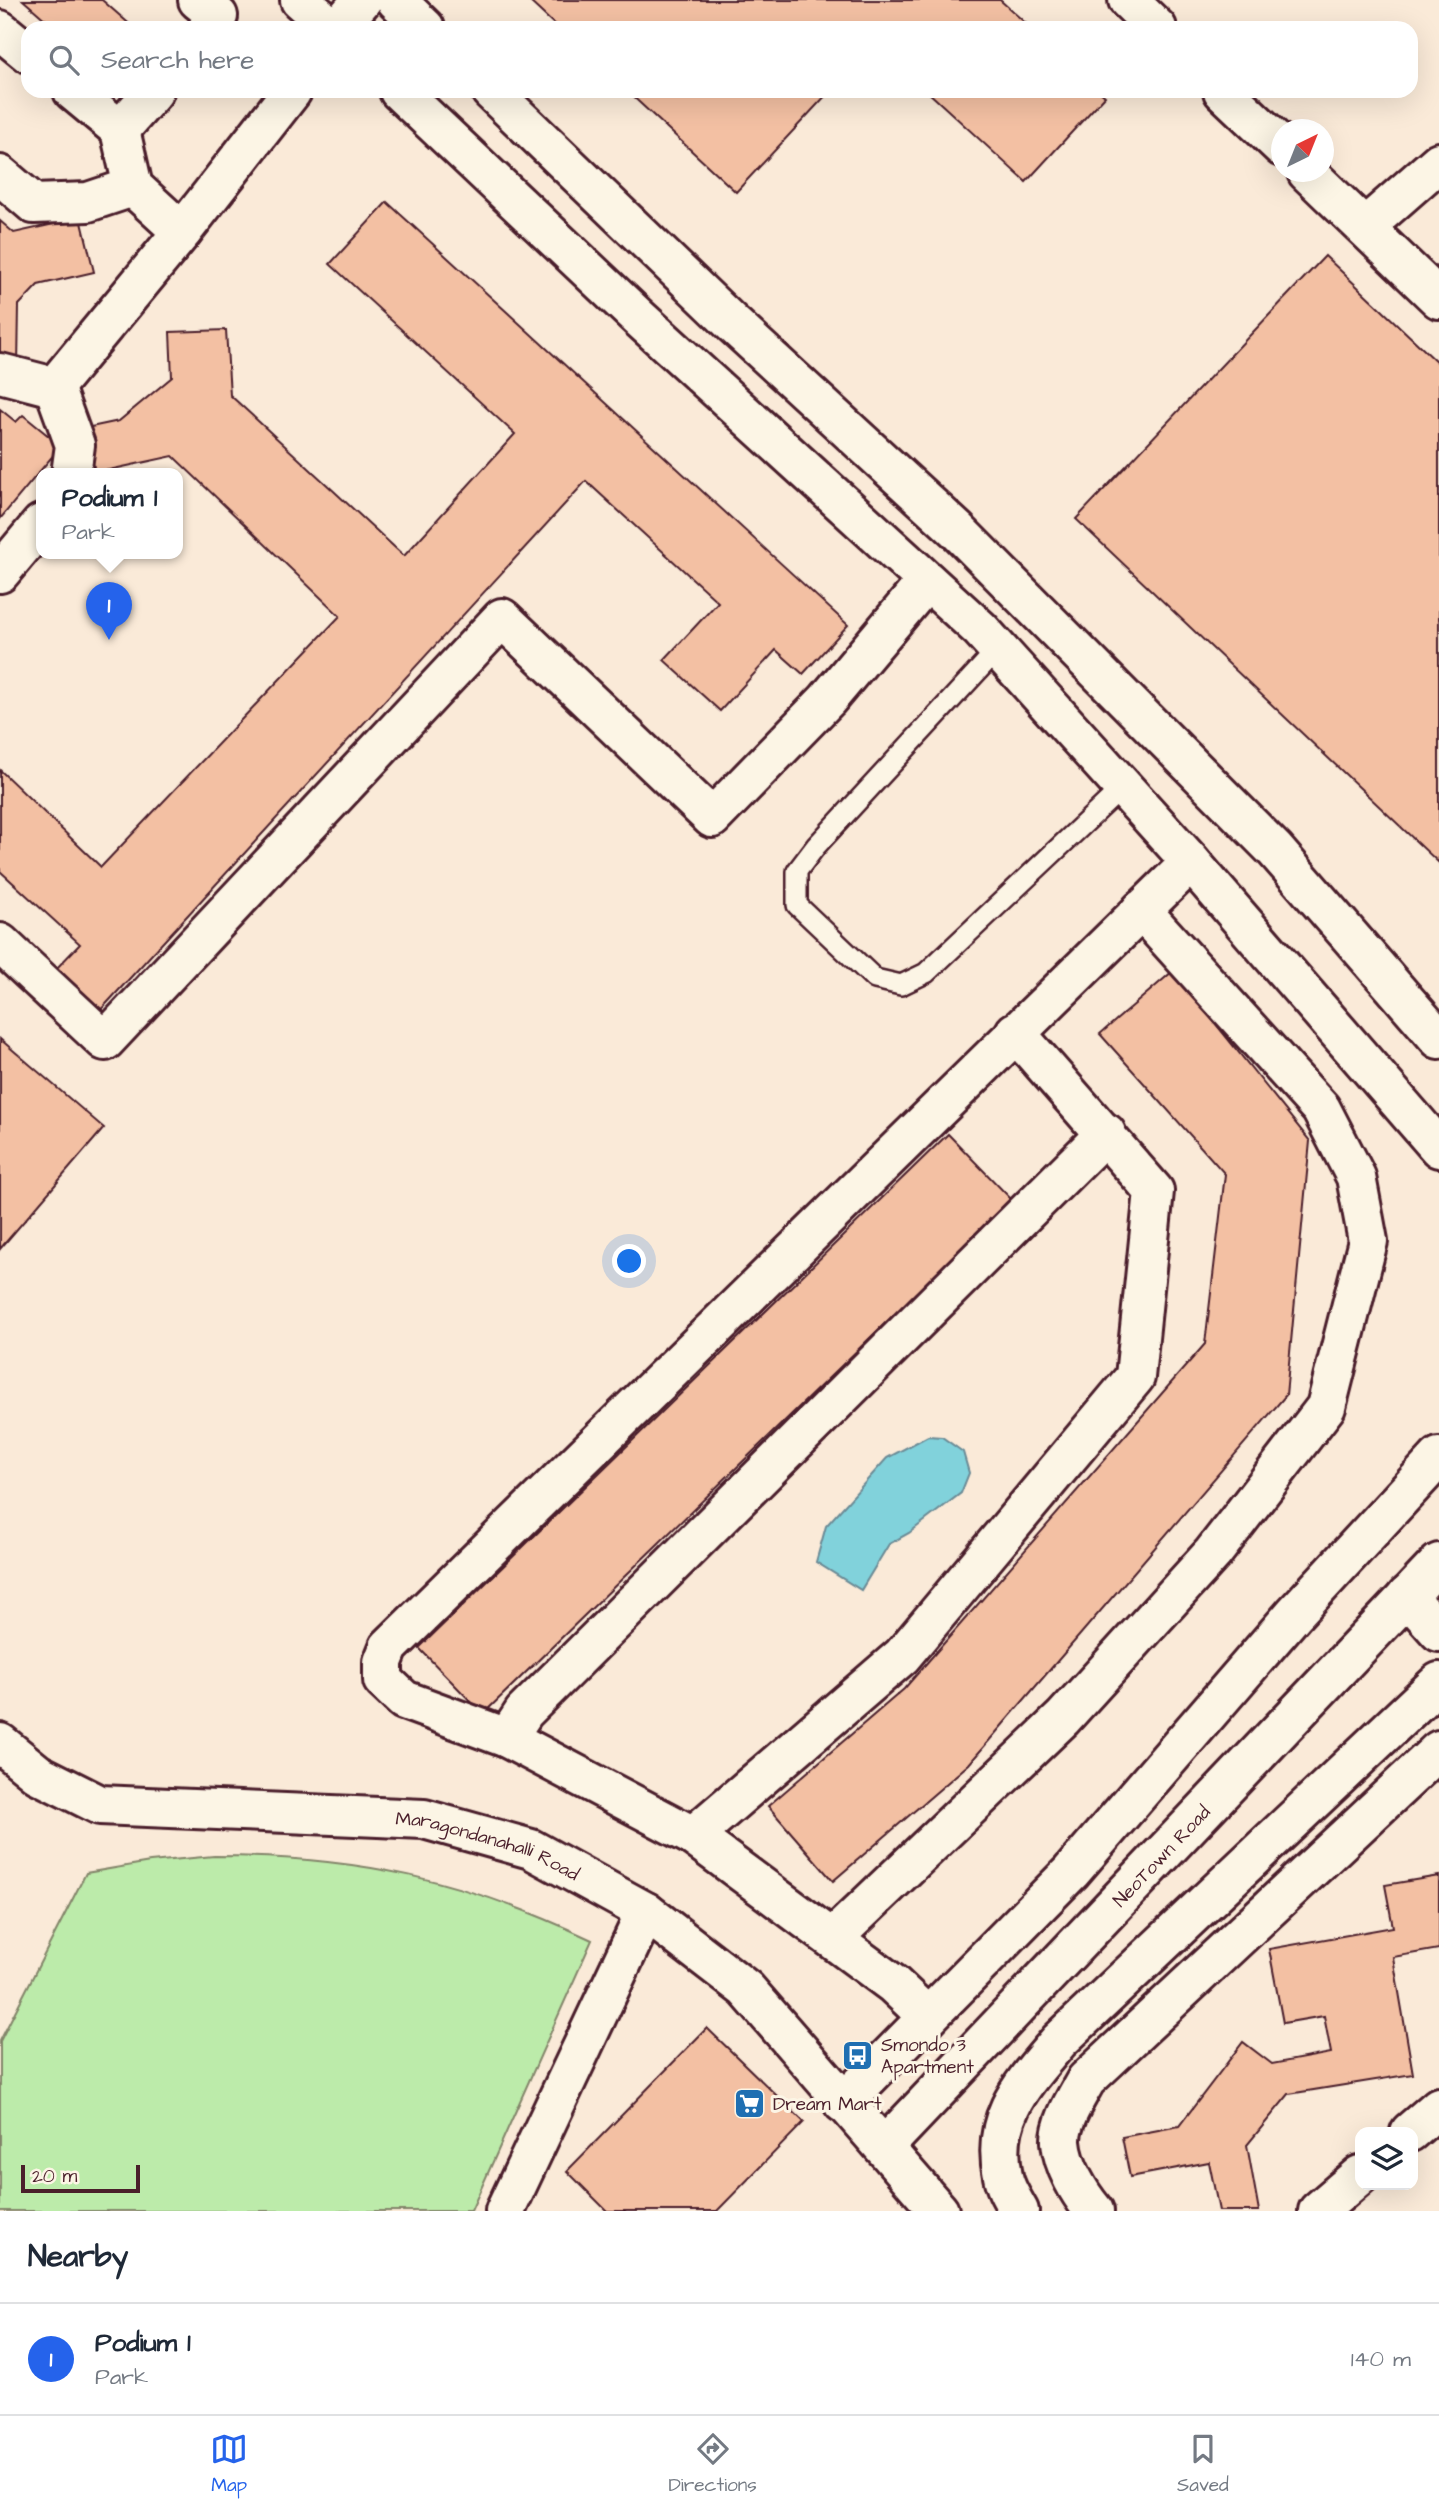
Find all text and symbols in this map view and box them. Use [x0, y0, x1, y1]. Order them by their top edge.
search box [21, 21, 1418, 98]
icon: search [45, 41, 83, 79]
text: Search here [101, 42, 254, 78]
north arrow [1271, 119, 1334, 182]
popup [36, 468, 183, 559]
text: Podium 1 [62, 480, 157, 516]
text: Park [62, 516, 115, 548]
pin: 1 [86, 582, 132, 640]
your location [612, 1244, 646, 1278]
street label: NeoTown Road [1107, 1799, 1217, 1914]
street label: Maragondanahalli Road [395, 1806, 584, 1888]
place label: Smondo 3 Apartment [881, 2032, 974, 2081]
bus stop icon: Smondo 3 Apartment [841, 2038, 875, 2072]
supermarket icon: Dream Mart [733, 2086, 767, 2120]
place label: Dream Mart [773, 2091, 882, 2118]
map controls [1355, 2127, 1418, 2190]
button: layers [1355, 2127, 1418, 2190]
scale bar [21, 2162, 140, 2194]
text: 20 m [32, 2163, 77, 2190]
text: Nearby [28, 2236, 128, 2278]
text: Podium 1 [95, 2325, 191, 2361]
text: 1 [50, 2343, 52, 2375]
text: 140 m [1351, 2343, 1411, 2375]
text: Park [95, 2361, 148, 2393]
tab: Map [210, 2430, 248, 2499]
tab: Directions [668, 2430, 757, 2499]
tab: Saved [1177, 2430, 1229, 2499]

